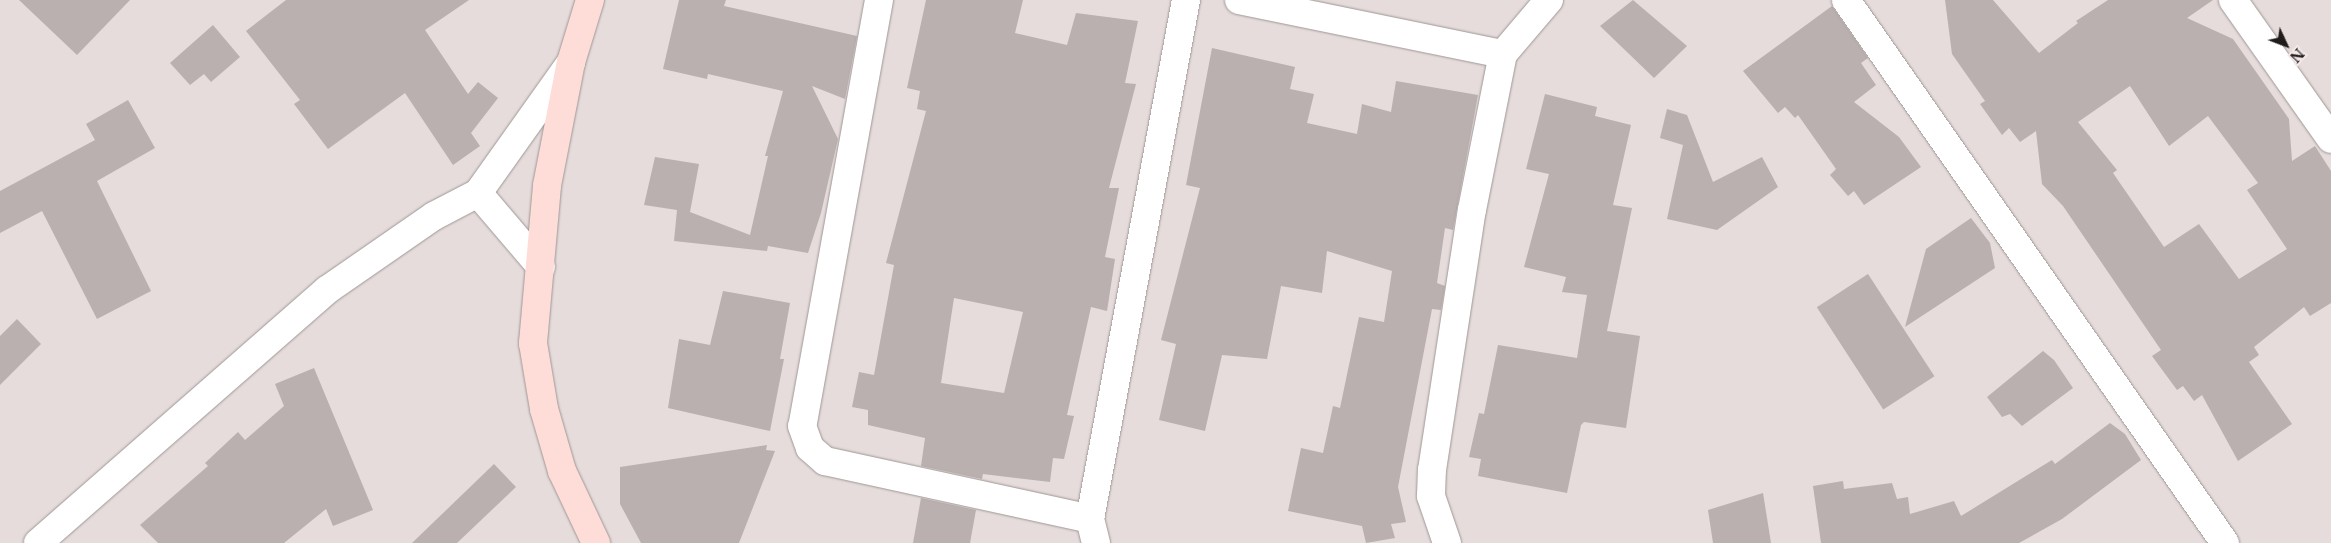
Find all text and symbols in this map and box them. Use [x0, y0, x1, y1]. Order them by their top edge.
north arrow [2261, 20, 2311, 70]
text: N [2286, 44, 2308, 66]

